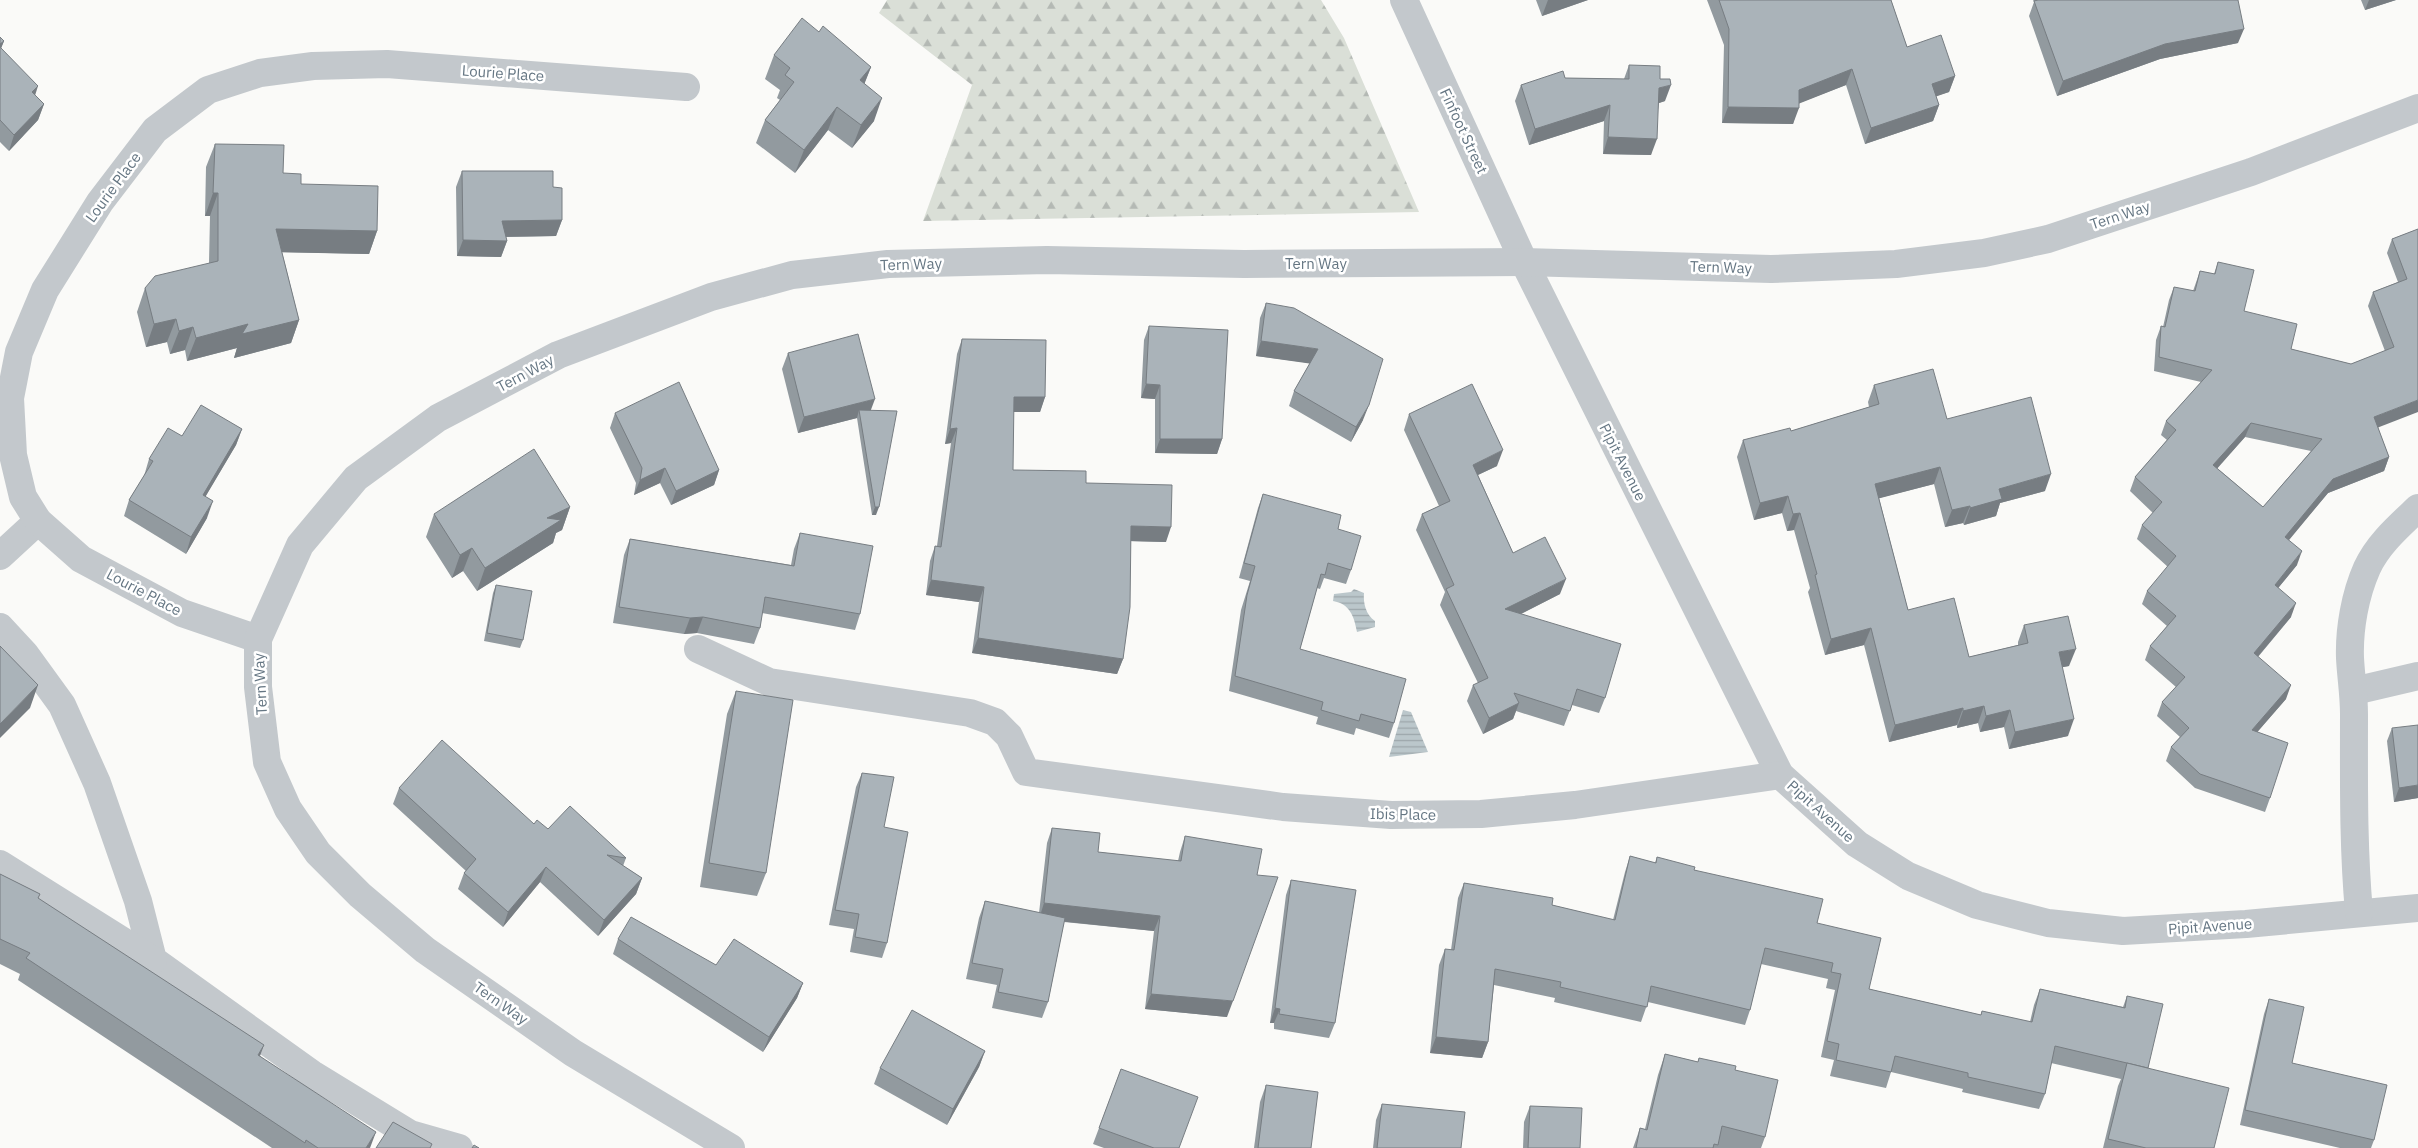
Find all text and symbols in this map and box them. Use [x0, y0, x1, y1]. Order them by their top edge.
street label: Lourie Place [461, 61, 545, 85]
street label: Finfoot Street [1436, 85, 1492, 177]
street label: Lourie Place [81, 148, 145, 226]
street label: Tern Way [2088, 196, 2153, 234]
street label: Tern Way [880, 253, 943, 275]
street label: Tern Way [1285, 254, 1348, 273]
street label: Tern Way [1690, 256, 1753, 278]
street label: Tern Way [493, 350, 557, 396]
street label: Pipit Avenue [1595, 420, 1651, 504]
street label: Lourie Place [103, 564, 185, 620]
street label: Tern Way [249, 652, 271, 715]
street label: Pipit Avenue [1783, 776, 1859, 846]
street label: Ibis Place [1370, 804, 1436, 824]
street label: Pipit Avenue [2167, 914, 2253, 938]
street label: Tern Way [470, 977, 532, 1029]

